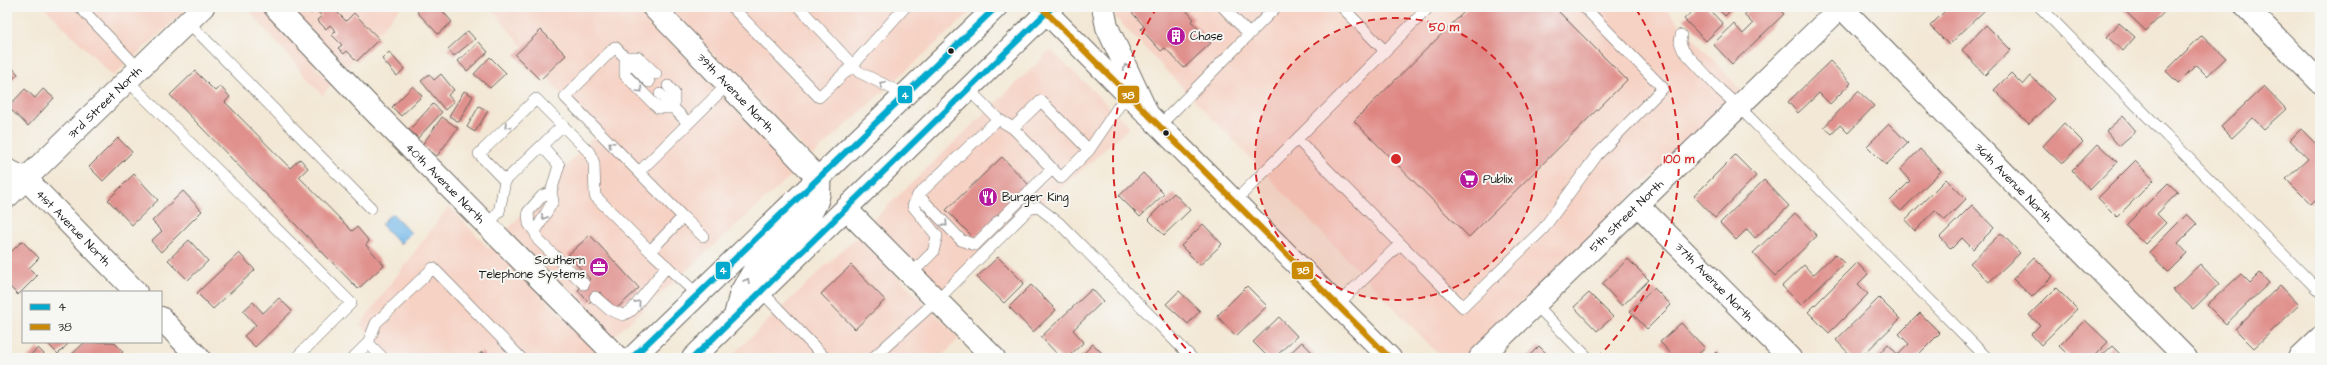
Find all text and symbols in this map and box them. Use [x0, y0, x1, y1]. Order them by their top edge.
text: 50 m [1429, 19, 1460, 36]
building icon: Chase [1165, 25, 1187, 47]
place label: Chase [1190, 28, 1224, 45]
unlabelled marker [946, 46, 956, 56]
street label: 39th Avenue North [693, 50, 778, 136]
street label: 3rd Street North [64, 63, 146, 143]
one-way arrow [1123, 64, 1131, 71]
one-way arrow [879, 81, 886, 88]
one-way arrow [635, 85, 643, 93]
line badge: 4 [897, 85, 913, 104]
line badge: 38 [1117, 85, 1140, 104]
text: 4 [901, 88, 909, 103]
text: 38 [1121, 88, 1135, 103]
one-way arrow [505, 121, 512, 128]
unlabelled marker [1161, 128, 1171, 138]
street label: 36th Avenue North [1970, 139, 2056, 226]
street label: 40th Avenue North [401, 140, 489, 228]
one-way arrow [608, 141, 616, 149]
text: 100 m [1664, 151, 1695, 168]
centre of rings [1389, 152, 1403, 166]
supermarket icon: Publix [1458, 168, 1480, 190]
place label: Publix [1483, 171, 1513, 188]
street label: 5th Street North [1586, 176, 1668, 256]
street label: 41st Avenue North [32, 186, 114, 270]
restaurant icon: Burger King [977, 186, 999, 208]
place label: Burger King [1002, 189, 1069, 207]
one-way arrow [541, 212, 548, 220]
one-way arrow [940, 219, 947, 227]
street label: 37th Avenue North [1671, 239, 1757, 325]
place label: Southern Telephone Systems [479, 252, 585, 284]
office icon: Southern Telephone Systems [588, 256, 610, 278]
line badge: 4 [715, 261, 731, 280]
line badge: 38 [1291, 261, 1314, 280]
text: 4 [719, 263, 727, 278]
text: 38 [1296, 263, 1310, 278]
one-way arrow [743, 278, 750, 285]
legend [22, 291, 162, 343]
text: 4 [58, 299, 66, 316]
one-way arrow [633, 301, 640, 308]
text: 38 [58, 319, 72, 336]

